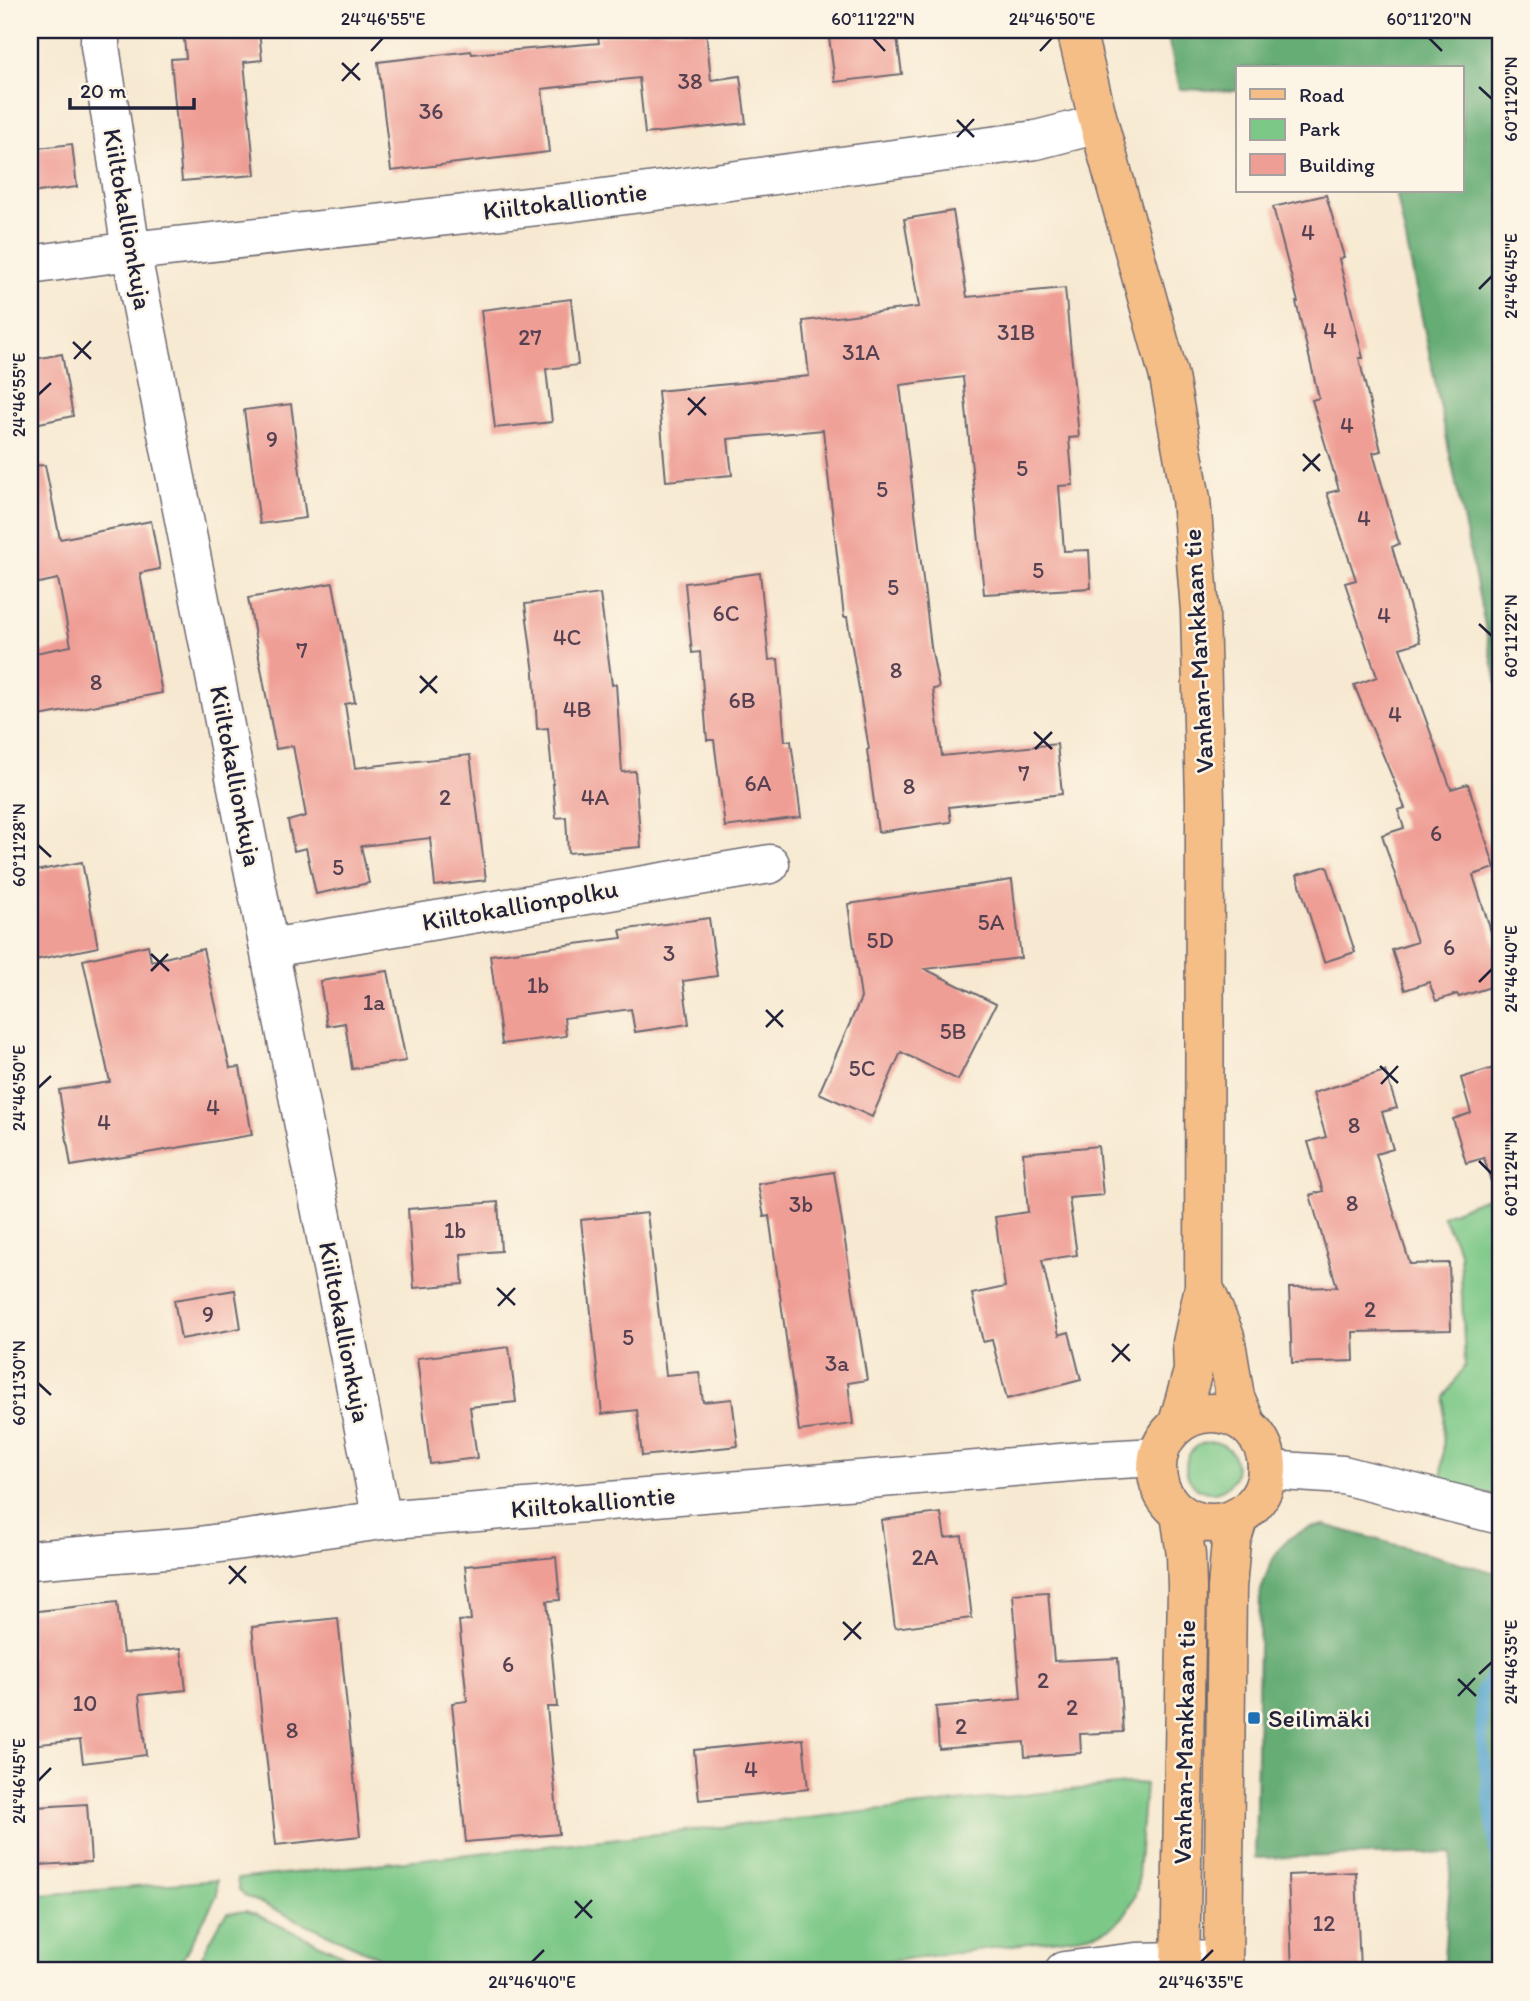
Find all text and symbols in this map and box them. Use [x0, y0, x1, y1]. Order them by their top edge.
text: 24°46'55"E [341, 8, 425, 30]
text: 60°11'22"N [831, 8, 915, 30]
text: 24°46'50"E [1009, 8, 1095, 30]
text: 60°11'20"N [1386, 8, 1472, 30]
text: 60°11'20"N [1500, 56, 1522, 142]
scale bar [70, 66, 194, 110]
legend [1236, 66, 1464, 192]
house number: 38 [677, 67, 703, 95]
text: 20 m [80, 78, 127, 103]
text: Road [1299, 82, 1345, 107]
house number: 36 [419, 97, 443, 125]
text: Park [1299, 116, 1341, 141]
street label: Kiiltokallionkuja [96, 126, 160, 312]
text: Building [1299, 152, 1375, 177]
street label: Kiiltokalliontie [481, 175, 649, 227]
house number: 4 [1301, 218, 1315, 246]
text: 24°46'45"E [1500, 233, 1522, 319]
house number: 4 [1323, 316, 1337, 344]
house number: 31B [997, 318, 1035, 346]
house number: 27 [518, 323, 542, 351]
house number: 31A [842, 338, 880, 366]
text: 24°46'55"E [8, 353, 30, 437]
house number: 4 [1340, 411, 1354, 439]
house number: 9 [266, 425, 278, 453]
house number: 5 [1016, 454, 1028, 482]
house number: 5 [876, 475, 888, 503]
house number: 4 [1357, 504, 1371, 532]
street label: Vanhan-Mankkaan tie [1176, 528, 1220, 774]
house number: 5 [1032, 556, 1044, 584]
house number: 5 [887, 573, 899, 601]
text: 60°11'22"N [1500, 594, 1522, 678]
house number: 6C [713, 599, 739, 627]
house number: 4 [1377, 601, 1391, 629]
house number: 4C [553, 623, 581, 651]
house number: 7 [296, 636, 308, 664]
house number: 8 [890, 656, 902, 684]
house number: 8 [90, 668, 102, 696]
street label: Kiiltokallionkuja [203, 683, 269, 869]
house number: 6B [728, 686, 756, 714]
house number: 4B [563, 695, 591, 723]
house number: 4 [1388, 700, 1402, 728]
house number: 7 [1018, 759, 1030, 787]
house number: 6A [745, 769, 772, 797]
house number: 8 [903, 772, 915, 800]
house number: 2 [439, 783, 451, 811]
house number: 4A [581, 783, 610, 811]
text: 60°11'28"N [8, 803, 30, 887]
house number: 6 [1430, 819, 1442, 847]
house number: 5 [332, 853, 344, 881]
street label: Kiiltokallionpolku [419, 872, 621, 938]
house number: 5A [978, 908, 1005, 936]
text: 24°46'40"E [1500, 925, 1522, 1013]
house number: 5D [866, 926, 894, 954]
house number: 6 [1443, 933, 1455, 961]
house number: 3 [663, 939, 675, 967]
house number: 1b [527, 971, 549, 999]
house number: 1a [363, 988, 385, 1016]
house number: 5B [940, 1017, 966, 1045]
text: 24°46'50"E [8, 1045, 30, 1131]
house number: 5C [849, 1054, 875, 1082]
house number: 4 [206, 1093, 220, 1121]
house number: 4 [97, 1108, 111, 1136]
house number: 8 [1348, 1111, 1360, 1139]
text: 60°11'24"N [1500, 1132, 1522, 1216]
house number: 8 [1346, 1189, 1358, 1217]
house number: 3b [789, 1190, 813, 1218]
house number: 1b [444, 1216, 466, 1244]
street label: Kiiltokallionkuja [312, 1239, 378, 1425]
house number: 2 [1364, 1295, 1376, 1323]
house number: 9 [202, 1300, 214, 1328]
house number: 5 [622, 1323, 634, 1351]
text: 60°11'30"N [8, 1340, 30, 1426]
house number: 3a [825, 1349, 849, 1377]
street label: Kiiltokalliontie [509, 1479, 677, 1525]
house number: 2A [912, 1543, 939, 1571]
street label: Vanhan-Mankkaan tie [1166, 1619, 1202, 1865]
text: 24°46'35"E [1500, 1619, 1522, 1705]
house number: 6 [502, 1650, 514, 1678]
house number: 2 [1037, 1666, 1049, 1694]
house number: 10 [73, 1689, 97, 1717]
house number: 2 [1066, 1693, 1078, 1721]
place label: Seilimäki [1268, 1702, 1370, 1734]
marker: Seilimäki [1246, 1710, 1262, 1726]
house number: 2 [955, 1712, 967, 1740]
house number: 8 [286, 1716, 298, 1744]
text: 24°46'45"E [8, 1738, 30, 1824]
house number: 4 [744, 1755, 758, 1783]
house number: 12 [1313, 1909, 1335, 1937]
text: 24°46'40"E [488, 1971, 576, 1993]
text: 24°46'35"E [1158, 1971, 1244, 1993]

